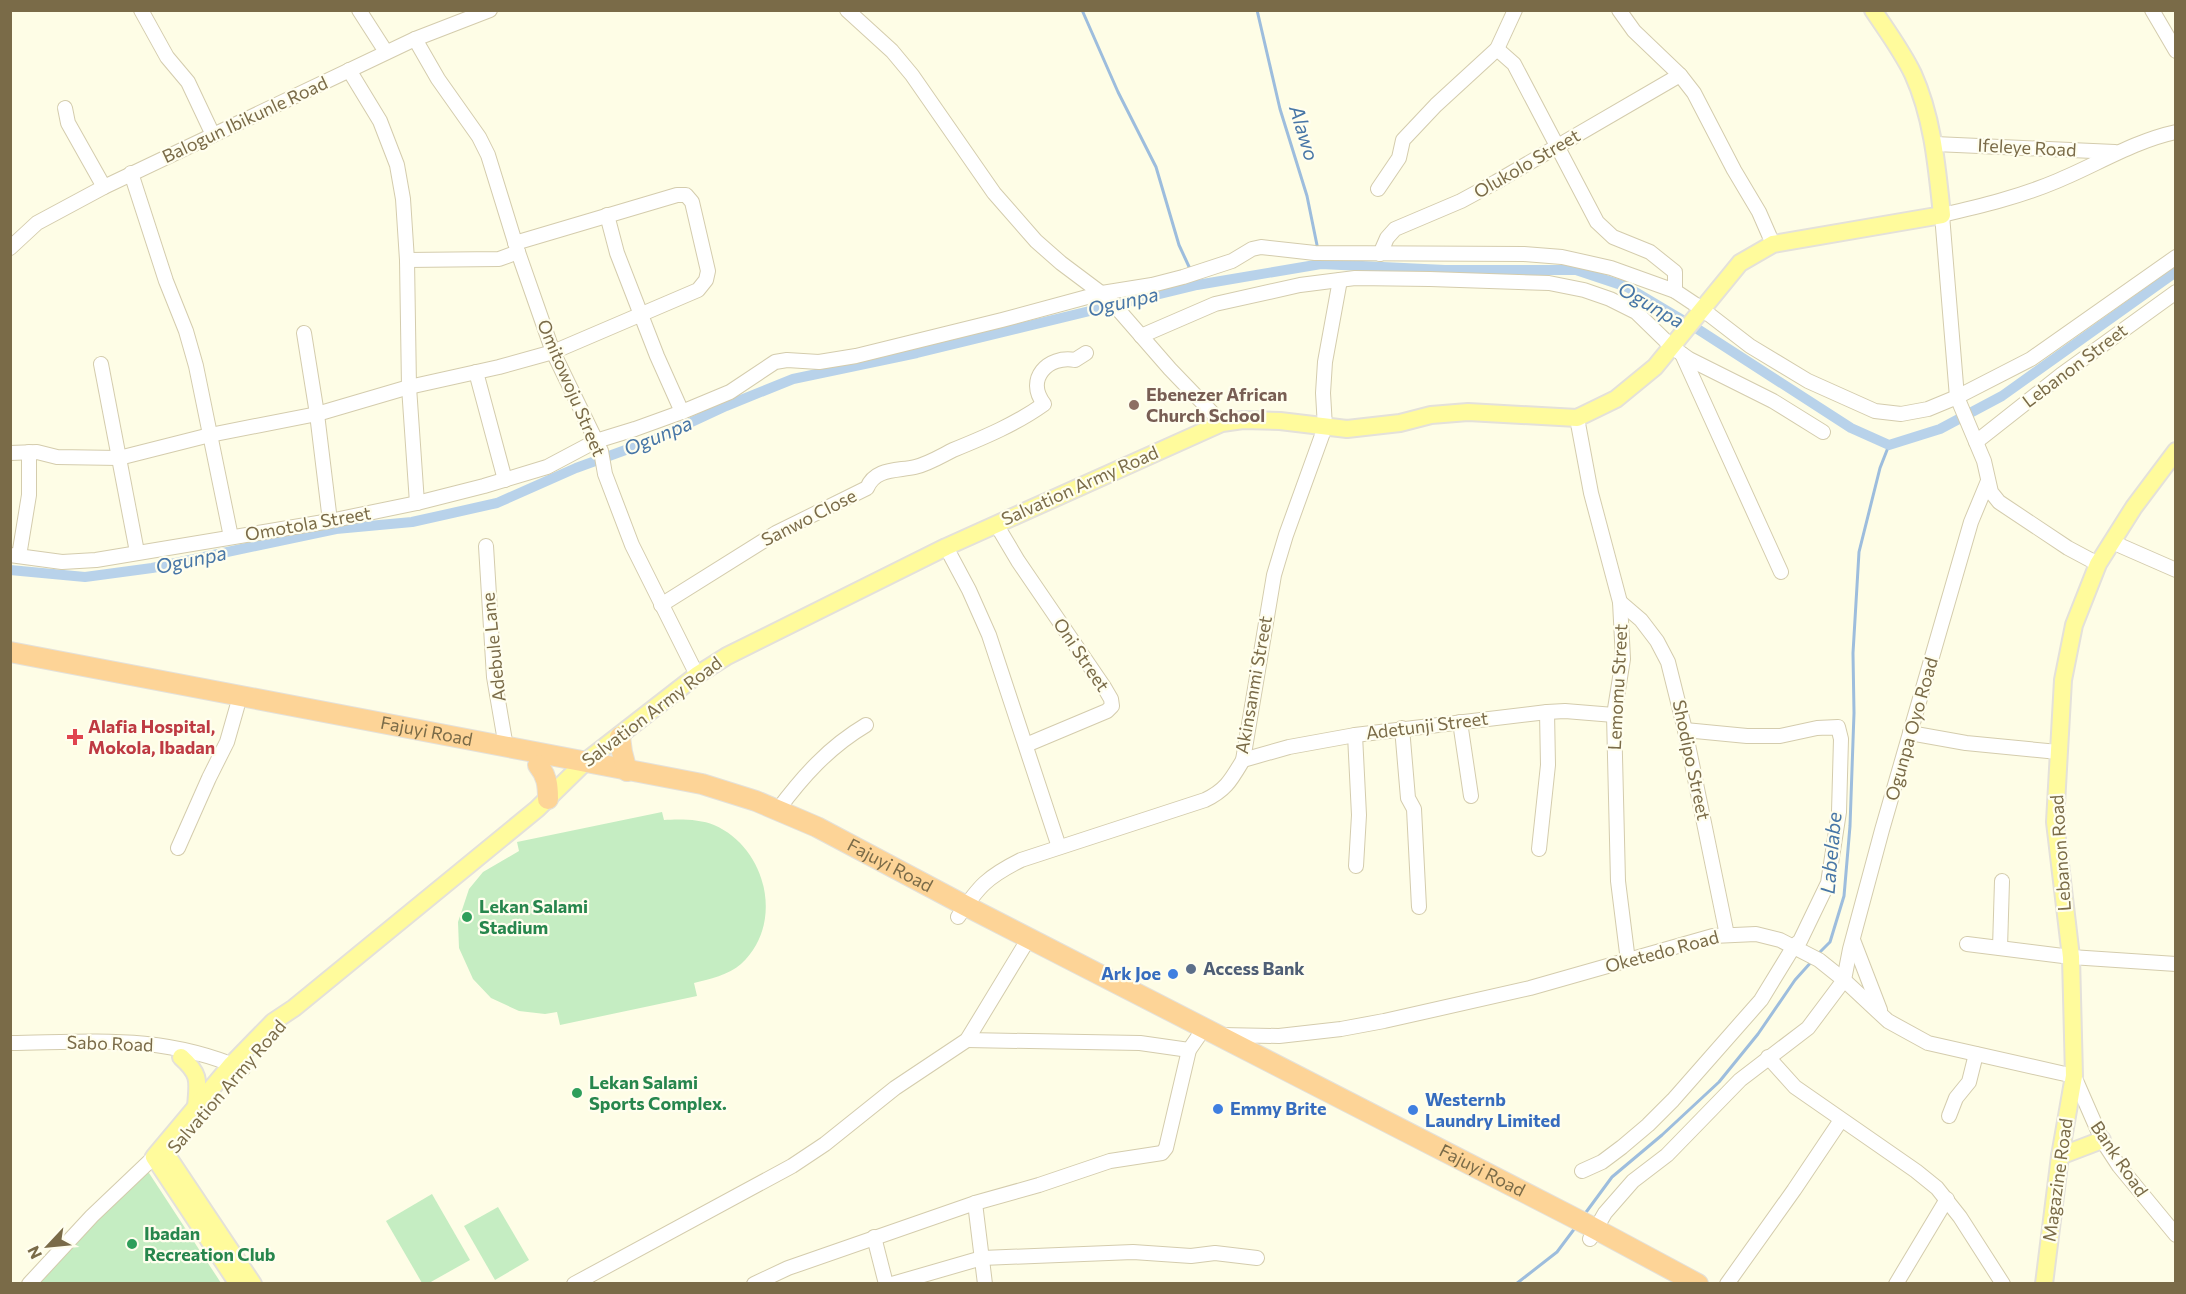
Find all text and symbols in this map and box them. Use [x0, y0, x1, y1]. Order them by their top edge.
street label: Balogun Ibikunle Road [158, 71, 331, 167]
water label: Alawo [1285, 101, 1325, 163]
street label: Olukolo Street [1469, 124, 1584, 202]
street label: Ifeleye Road [1977, 133, 2077, 161]
water label: Ogunpa [1614, 276, 1689, 333]
water label: Ogunpa [1085, 281, 1161, 321]
street label: Omitowoju Street [533, 316, 611, 459]
street label: Lebanon Street [2018, 319, 2131, 412]
place label: Ebenezer African Church School [1146, 383, 1287, 426]
marker: Ebenezer African Church School [1127, 398, 1141, 412]
water label: Ogunpa [620, 410, 695, 460]
street label: Salvation Army Road [998, 441, 1161, 530]
street label: Sanwo Close [757, 484, 860, 550]
street label: Omotola Street [243, 501, 372, 545]
water label: Ogunpa [153, 540, 229, 578]
street label: Adebule Lane [476, 591, 510, 703]
street label: Oni Street [1049, 613, 1114, 695]
street label: Akinsanmi Street [1230, 614, 1276, 756]
street label: Lemomu Street [1603, 623, 1631, 751]
street label: Salvation Army Road [577, 651, 726, 771]
street label: Ogunpa Oyo Road [1880, 654, 1942, 803]
street label: Shodipo Street [1668, 698, 1715, 822]
street label: Adetunji Street [1364, 707, 1489, 743]
street label: Fajuyi Road [379, 711, 475, 750]
place label: Alafia Hospital, Mokola, Ibadan [88, 715, 215, 758]
marker: Alafia Hospital, Mokola, Ibadan [66, 728, 84, 746]
street label: Lebanon Road [2045, 794, 2075, 912]
water label: Labelabe [1814, 810, 1846, 895]
street label: Fajuyi Road [844, 833, 937, 896]
place label: Lekan Salami Stadium [479, 895, 588, 938]
marker: Lekan Salami Stadium [460, 910, 474, 924]
street label: Oketedo Road [1602, 925, 1721, 977]
place label: Access Bank [1203, 957, 1305, 979]
place label: Ark Joe [1101, 962, 1161, 984]
marker: Access Bank [1184, 962, 1198, 976]
marker: Ark Joe [1166, 967, 1180, 981]
street label: Salvation Army Road [162, 1015, 290, 1158]
street label: Sabo Road [66, 1030, 154, 1056]
place label: Lekan Salami Sports Complex. [589, 1071, 727, 1114]
marker: Lekan Salami Sports Complex. [570, 1086, 584, 1100]
place label: Westernb Laundry Limited [1425, 1088, 1561, 1131]
place label: Emmy Brite [1230, 1097, 1327, 1119]
marker: Emmy Brite [1211, 1102, 1225, 1116]
marker: Westernb Laundry Limited [1406, 1103, 1420, 1117]
street label: Bank Road [2086, 1116, 2153, 1200]
street label: Magazine Road [2037, 1117, 2077, 1243]
street label: Fajuyi Road [1436, 1139, 1529, 1201]
north arrow [18, 1216, 78, 1276]
place label: Ibadan Recreation Club [144, 1222, 276, 1265]
marker: Ibadan Recreation Club [125, 1237, 139, 1251]
text: N [23, 1243, 45, 1262]

